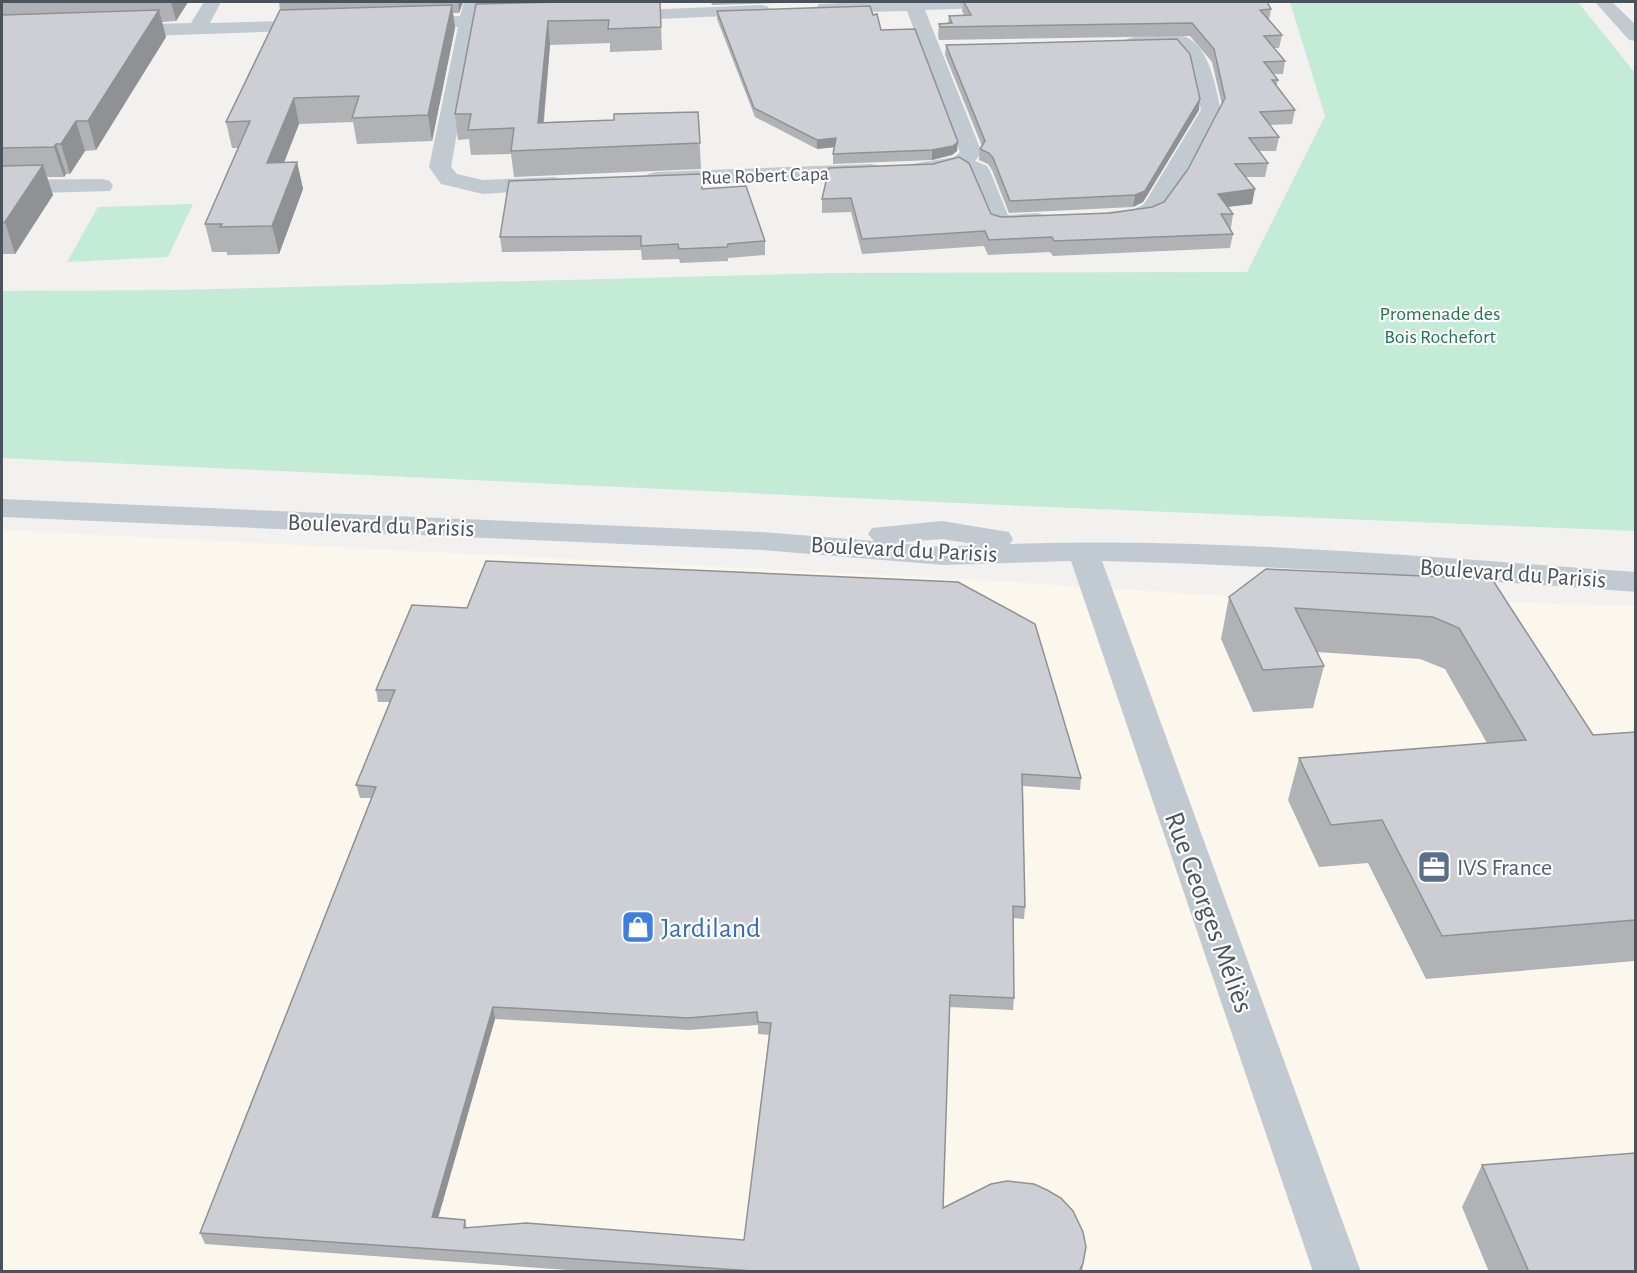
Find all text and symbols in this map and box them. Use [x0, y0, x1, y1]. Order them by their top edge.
street label: Rue Robert Capa [701, 164, 830, 188]
park label: Promenade des Bois Rochefort [1380, 304, 1500, 347]
street label: Boulevard du Parisis [287, 511, 475, 541]
street label: Boulevard du Parisis [810, 533, 998, 567]
street label: Boulevard du Parisis [1419, 556, 1607, 592]
street label: Rue Georges Méliès [1159, 809, 1257, 1017]
office icon: IVS France [1416, 849, 1452, 885]
place label: IVS France [1457, 856, 1552, 880]
shop icon: Jardiland [620, 909, 656, 945]
place label: Jardiland [661, 915, 761, 943]

